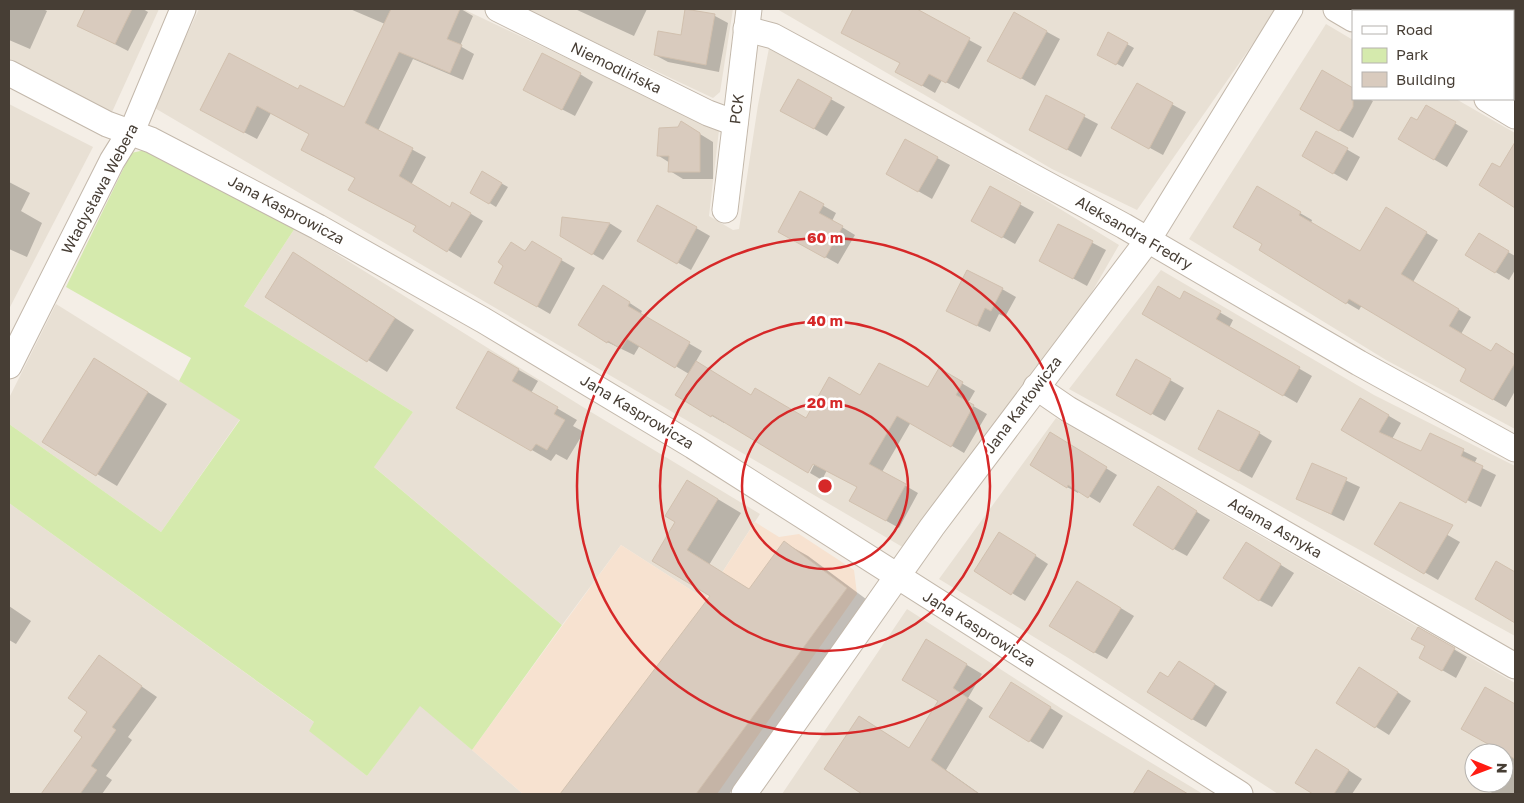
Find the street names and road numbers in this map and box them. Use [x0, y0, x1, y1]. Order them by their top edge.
street label: Niemodlińska [568, 37, 665, 97]
street label: PCK [725, 93, 747, 125]
street label: Władysława Webera [57, 120, 141, 257]
street label: Jana Kasprowicza [225, 171, 348, 247]
street label: Aleksandra Fredry [1073, 191, 1197, 273]
street label: Jana Karłowicza [980, 352, 1065, 457]
street label: Jana Kasprowicza [578, 370, 697, 452]
street label: Adama Asnyka [1225, 493, 1326, 561]
street label: Jana Kasprowicza [920, 586, 1039, 670]

